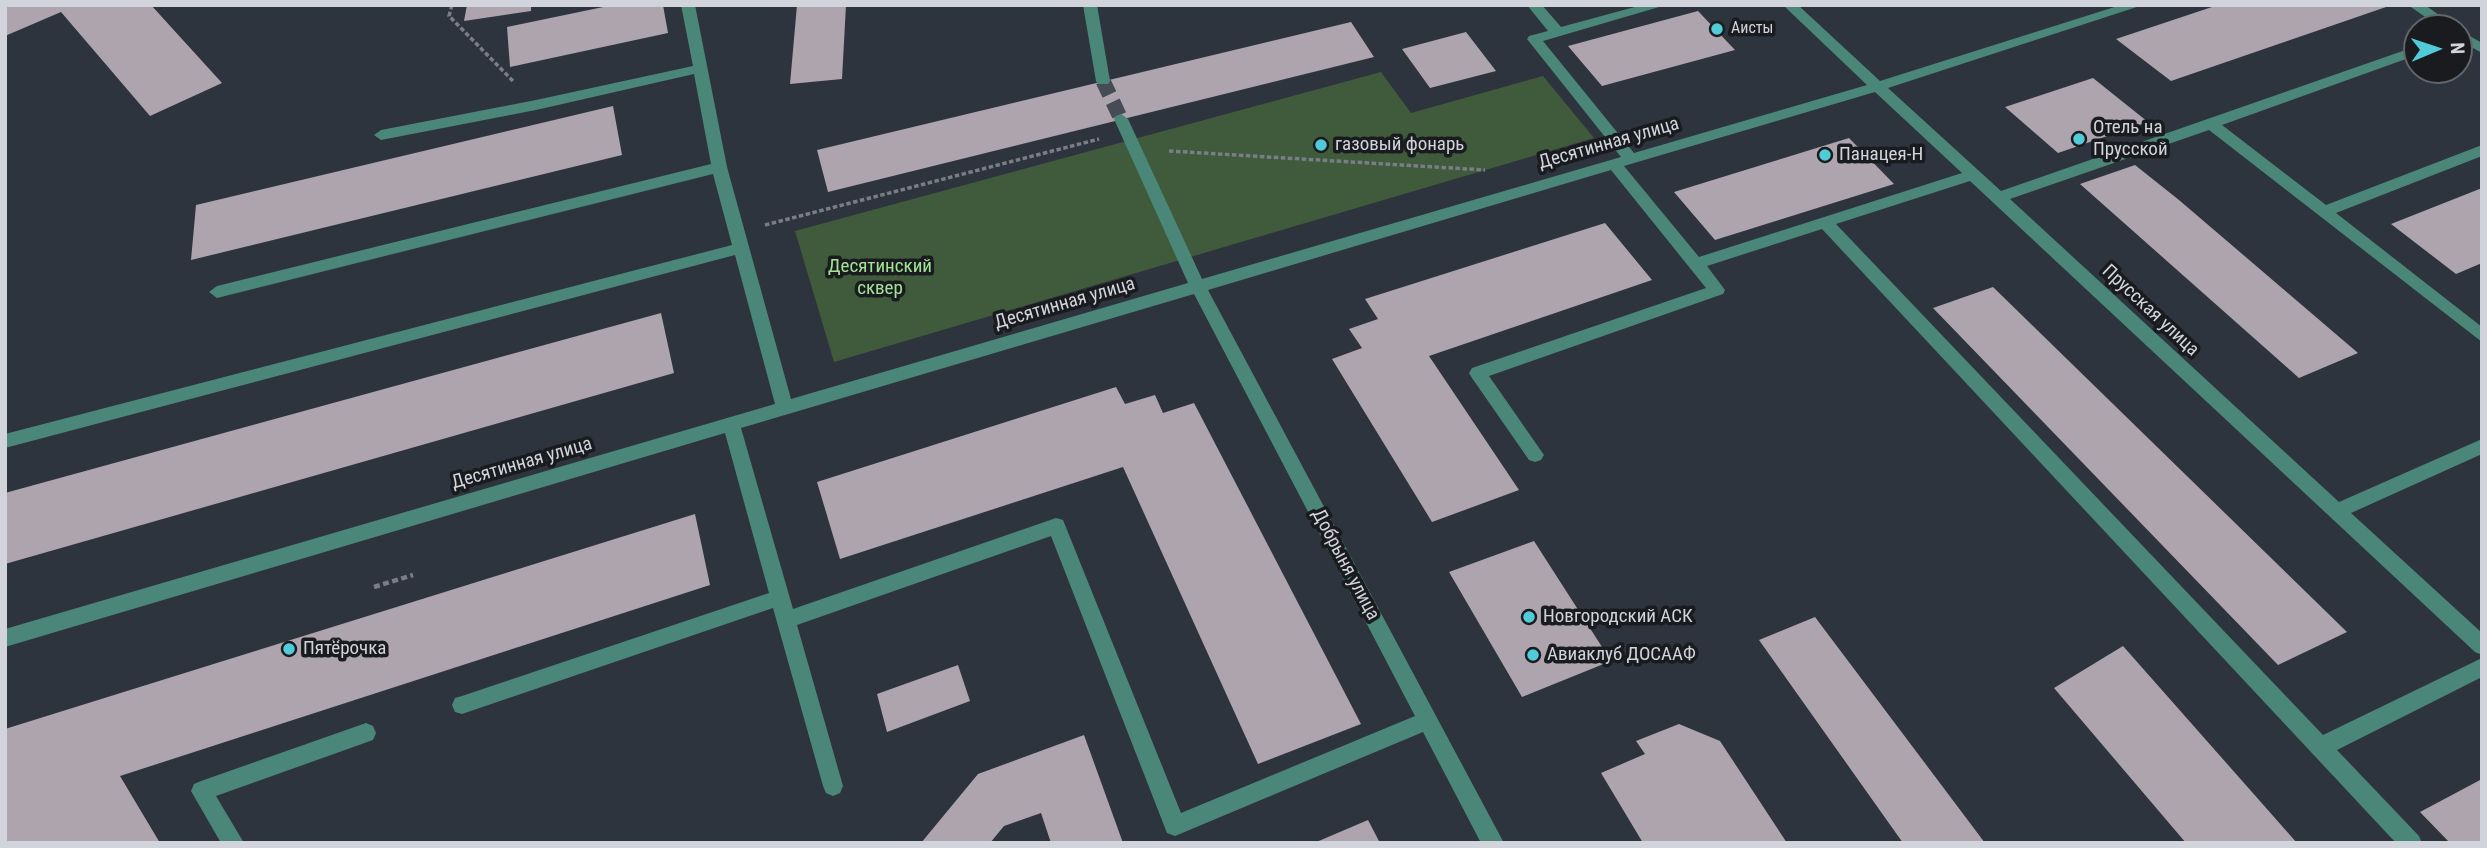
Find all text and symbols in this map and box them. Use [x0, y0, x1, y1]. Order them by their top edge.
north arrow [2403, 14, 2473, 84]
place label: Аисты [1731, 19, 1773, 39]
marker: Аисты [1709, 21, 1725, 37]
text: N [2446, 42, 2469, 55]
street label: Десятинная улица [1536, 113, 1682, 175]
place label: Отель на Прусской [2093, 117, 2168, 161]
marker: Отель на Прусской [2071, 131, 2087, 147]
place label: газовый фонарь [1335, 134, 1464, 156]
marker: газовый фонарь [1313, 137, 1329, 153]
place label: Панацея-Н [1839, 144, 1923, 166]
marker: Панацея-Н [1817, 147, 1833, 163]
park label: Десятинский сквер [828, 256, 932, 300]
street label: Прусская улица [2097, 260, 2203, 362]
street label: Десятинная улица [992, 273, 1138, 335]
street label: Десятинная улица [449, 433, 595, 495]
street label: Добрыня улица [1306, 506, 1384, 624]
place label: Новгородский АСК [1543, 606, 1693, 628]
marker: Новгородский АСК [1521, 609, 1537, 625]
place label: Пятёрочка [303, 638, 386, 660]
marker: Пятёрочка [281, 641, 297, 657]
place label: Авиаклуб ДОСААФ [1547, 644, 1696, 666]
marker: Авиаклуб ДОСААФ [1525, 647, 1541, 663]

